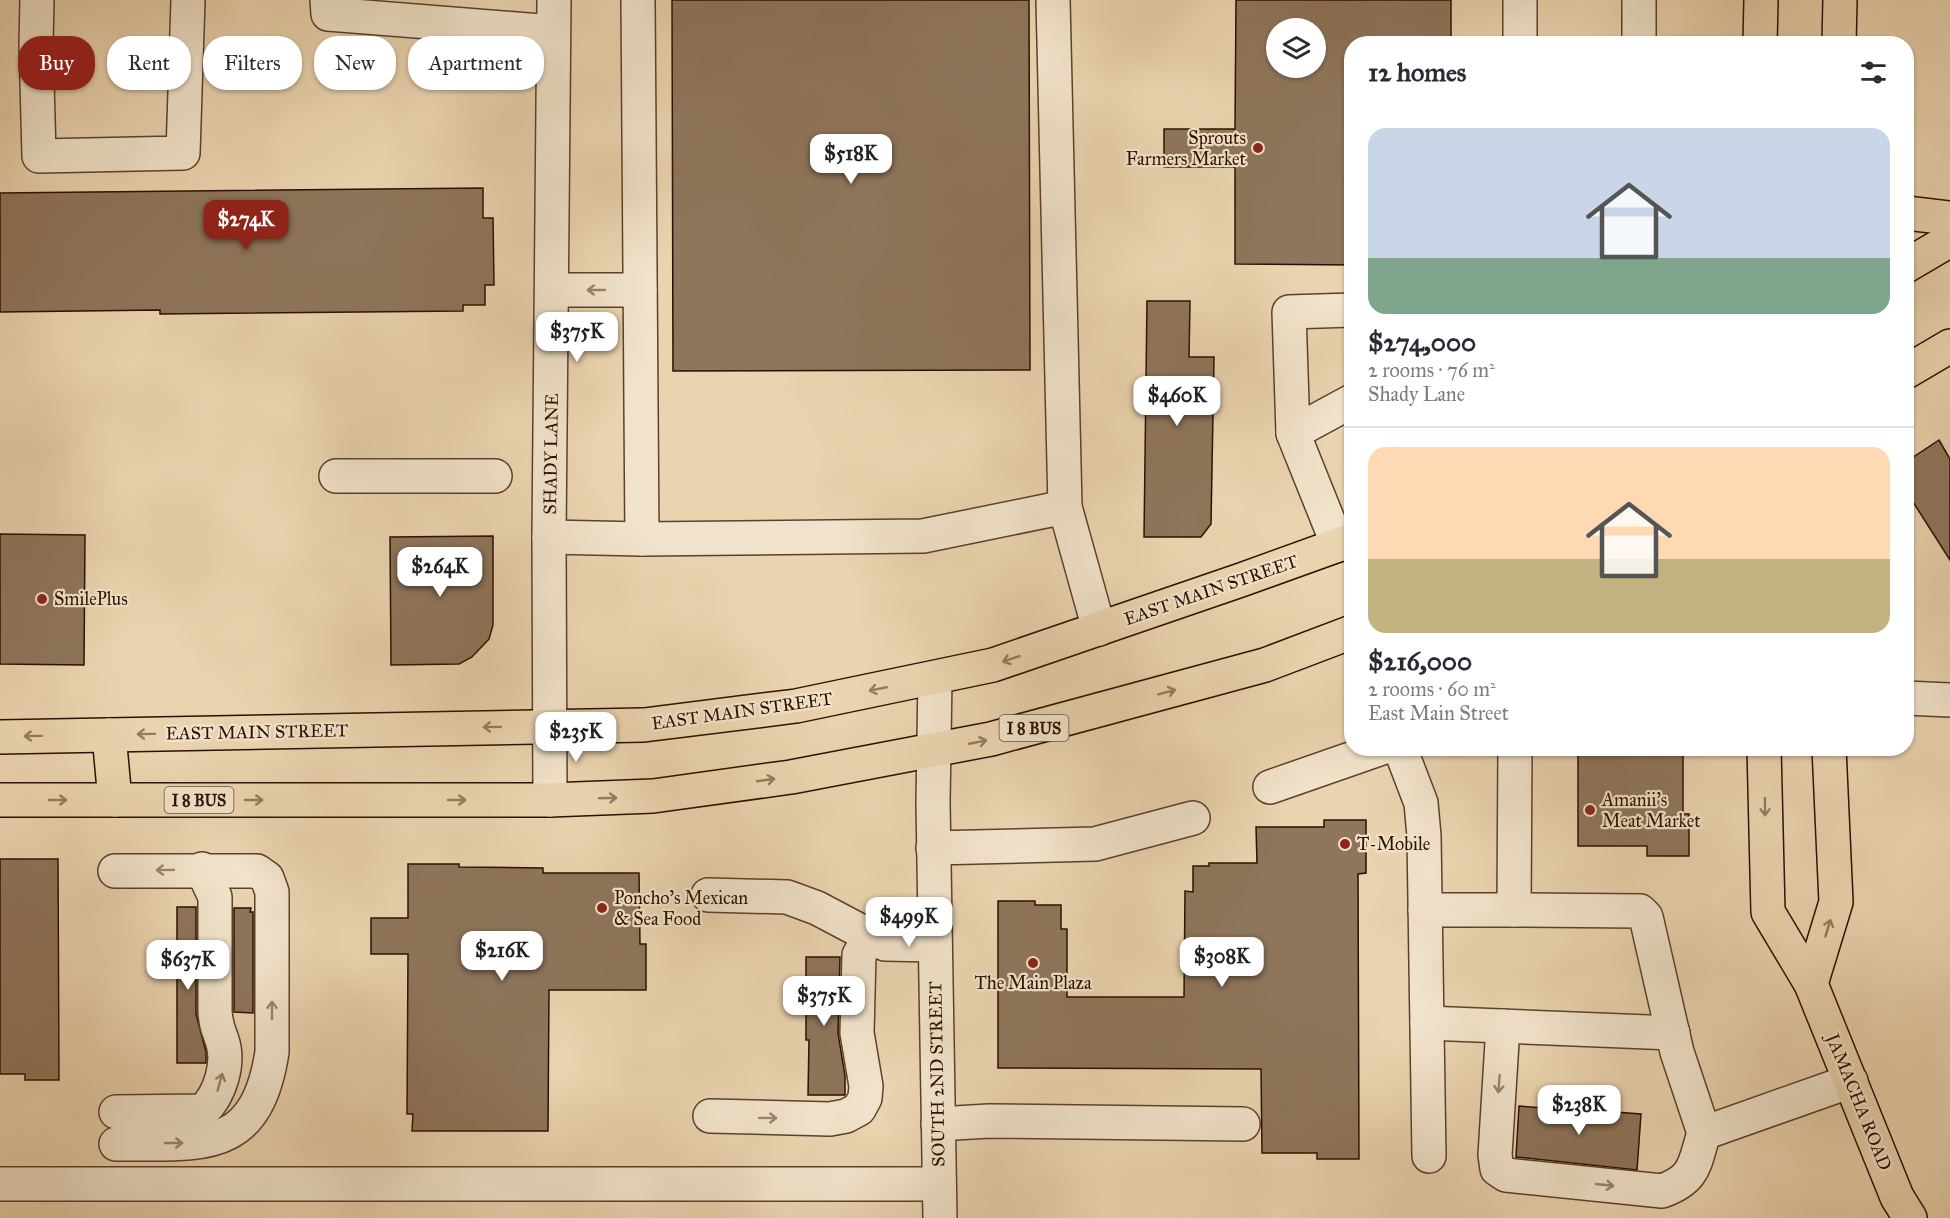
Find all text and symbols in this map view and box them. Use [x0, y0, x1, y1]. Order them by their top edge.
map controls [1266, 18, 1326, 78]
button: layers [1266, 18, 1326, 78]
chip: Buy [18, 36, 95, 90]
chip: Rent [107, 36, 191, 90]
chip: Filters [203, 36, 302, 90]
chip: New [314, 36, 396, 90]
chip: Apartment [408, 36, 544, 90]
text: 12 homes [1368, 56, 1466, 88]
icon: filters [1857, 56, 1890, 89]
place label: Sprouts Farmers Market [1126, 127, 1247, 170]
pin: $518K [809, 134, 893, 185]
text: $518K [824, 141, 878, 165]
marker: Sprouts Farmers Market [1251, 141, 1265, 155]
icon: home [1575, 167, 1683, 275]
pin: $274K [204, 200, 288, 251]
text: $274K [218, 207, 274, 231]
one-way arrow [587, 284, 607, 296]
pin: $375K [535, 312, 619, 363]
text: $375K [550, 319, 604, 343]
text: $274,000 [1368, 326, 1476, 358]
text: 2 rooms · 76 m² [1368, 358, 1495, 382]
pin: $460K [1135, 376, 1219, 427]
text: Shady Lane [1368, 382, 1465, 406]
text: $460K [1147, 383, 1207, 407]
street label: SHADY LANE [539, 393, 563, 515]
icon: home [1575, 486, 1683, 594]
pin: $264K [398, 547, 482, 598]
street label: EAST MAIN STREET [1121, 550, 1301, 630]
text: $264K [411, 554, 469, 578]
place label: SmilePlus [54, 588, 128, 610]
marker: SmilePlus [35, 592, 49, 606]
text: $216,000 [1368, 645, 1472, 677]
one-way arrow [1002, 655, 1021, 666]
text: 2 rooms · 60 m² [1368, 677, 1496, 701]
one-way arrow [869, 684, 888, 695]
one-way arrow [1157, 686, 1176, 697]
street label: EAST MAIN STREET [650, 687, 834, 735]
text: East Main Street [1368, 701, 1509, 725]
pin: $235K [534, 712, 618, 763]
road number: I 8 BUS [1000, 715, 1068, 741]
street label: EAST MAIN STREET [166, 719, 348, 745]
text: $235K [549, 719, 603, 743]
one-way arrow [482, 722, 502, 733]
one-way arrow [137, 728, 157, 740]
one-way arrow [24, 730, 44, 742]
one-way arrow [968, 736, 988, 747]
one-way arrow [755, 775, 775, 786]
road number: I 8 BUS [164, 787, 234, 813]
place label: Amanii’s Meat Market [1601, 789, 1701, 832]
one-way arrow [598, 792, 618, 803]
one-way arrow [48, 794, 68, 806]
one-way arrow [243, 794, 263, 806]
one-way arrow [446, 794, 466, 806]
one-way arrow [1759, 796, 1771, 816]
marker: Amanii’s Meat Market [1583, 803, 1597, 817]
place label: T-Mobile [1357, 833, 1430, 855]
marker: T-Mobile [1338, 837, 1352, 851]
one-way arrow [156, 864, 176, 876]
place label: Poncho's Mexican & Sea Food [614, 887, 748, 930]
pin: $499K [867, 897, 951, 948]
marker: Poncho's Mexican & Sea Food [595, 901, 609, 915]
text: $499K [880, 904, 938, 928]
one-way arrow [1823, 919, 1834, 938]
pin: $216K [460, 931, 544, 982]
pin: $308K [1180, 937, 1264, 988]
text: $216K [475, 938, 529, 962]
pin: $637K [146, 940, 230, 991]
text: $308K [1194, 944, 1250, 968]
text: $637K [160, 947, 216, 971]
marker: The Main Plaza [1026, 956, 1040, 970]
place label: The Main Plaza [974, 972, 1092, 994]
pin: $375K [782, 976, 866, 1027]
street label: SOUTH 2ND STREET [924, 981, 950, 1167]
text: $375K [797, 983, 851, 1007]
one-way arrow [266, 1000, 278, 1020]
street label: JAMACHA ROAD [1820, 1029, 1896, 1174]
one-way arrow [215, 1073, 226, 1092]
one-way arrow [1493, 1074, 1504, 1094]
pin: $238K [1537, 1085, 1621, 1136]
text: $238K [1552, 1092, 1606, 1116]
one-way arrow [758, 1112, 778, 1123]
one-way arrow [164, 1137, 184, 1149]
one-way arrow [1594, 1180, 1614, 1191]

